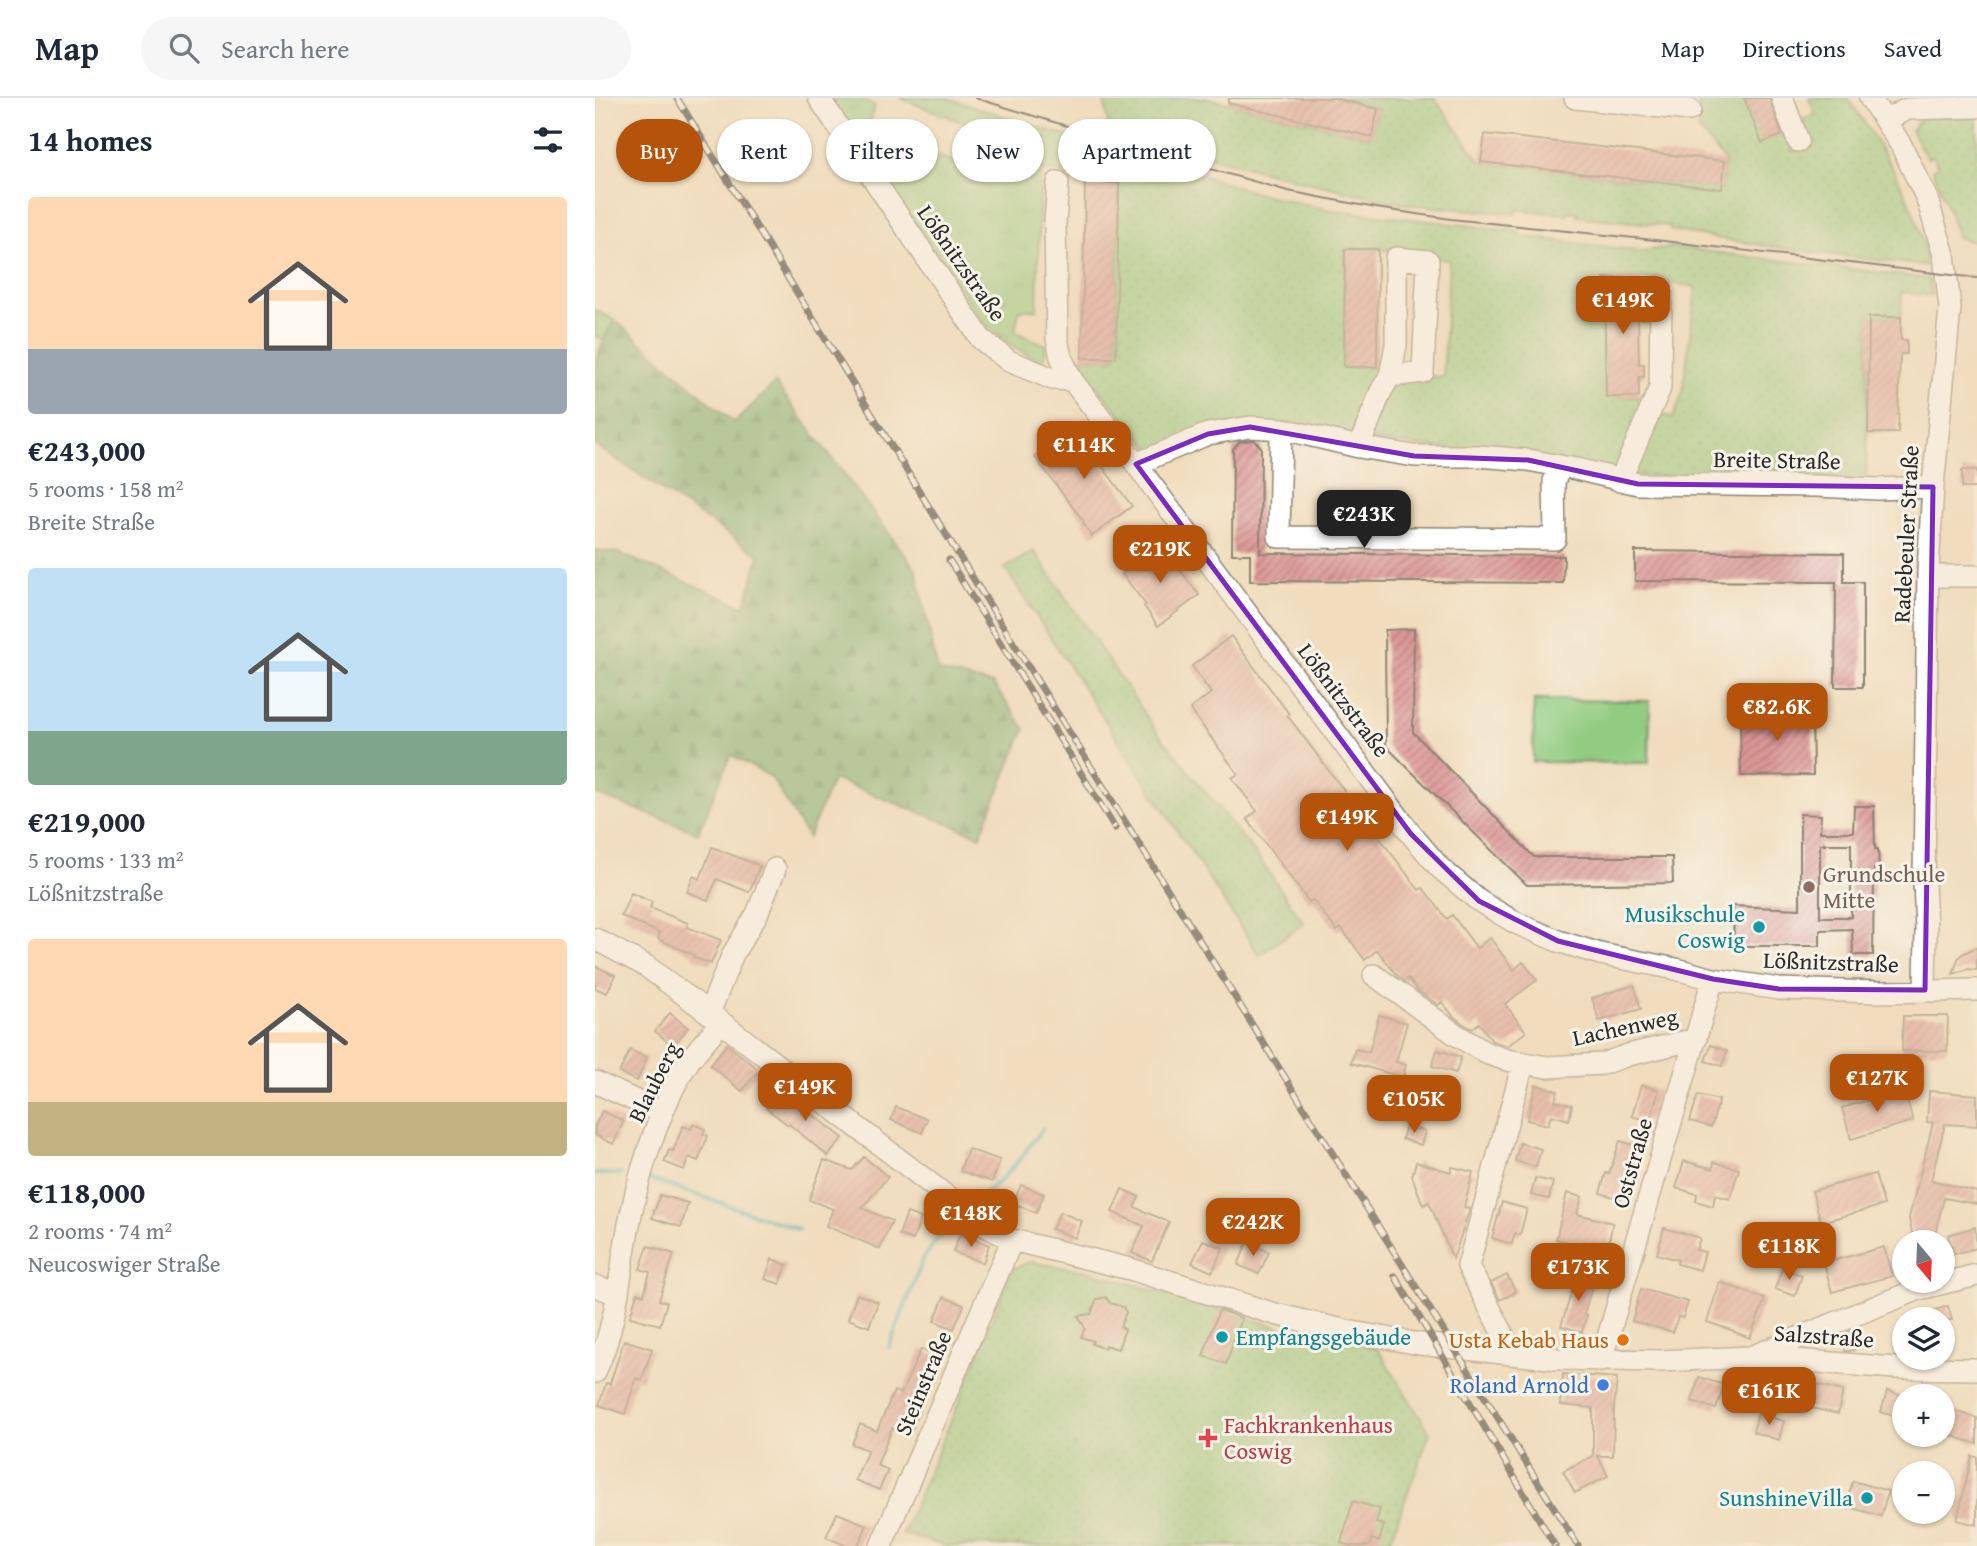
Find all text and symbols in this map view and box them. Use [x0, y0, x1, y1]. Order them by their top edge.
search box [141, 17, 631, 80]
text: Map [35, 24, 99, 72]
icon: search [165, 29, 203, 67]
text: Search here [221, 29, 349, 68]
text: Map [1661, 31, 1705, 66]
text: Directions [1743, 31, 1846, 66]
text: Saved [1884, 31, 1942, 66]
text: 14 homes [28, 118, 153, 162]
chip: Buy [616, 119, 703, 182]
chip: Rent [717, 119, 812, 182]
chip: Filters [826, 119, 938, 182]
chip: New [952, 119, 1044, 182]
chip: Apartment [1058, 119, 1216, 182]
icon: filters [529, 121, 567, 159]
street label: Lößnitzstraße [910, 198, 1015, 328]
icon: home [235, 243, 361, 369]
pin: €149K [1574, 276, 1672, 336]
text: €149K [1592, 282, 1654, 315]
pin: €114K [1035, 422, 1133, 481]
text: €114K [1053, 427, 1115, 460]
text: €243,000 [28, 428, 145, 472]
street label: Breite Straße [1713, 442, 1841, 477]
street label: Radebeuler Straße [1884, 444, 1927, 624]
text: 5 rooms · 158 m² [28, 472, 183, 505]
pin: €243K [1315, 490, 1413, 550]
text: €243K [1333, 496, 1395, 529]
text: Breite Straße [28, 505, 155, 538]
pin: €219K [1111, 526, 1209, 585]
text: €219K [1129, 531, 1191, 564]
icon: home [235, 614, 361, 740]
street label: Lößnitzstraße [1290, 636, 1398, 764]
pin: €82.6K [1720, 684, 1834, 743]
text: €82.6K [1743, 689, 1811, 722]
pin: €149K [1298, 794, 1396, 853]
text: €219,000 [28, 799, 145, 843]
text: €149K [1316, 799, 1378, 832]
text: 5 rooms · 133 m² [28, 843, 183, 876]
place label: Grundschule Mitte [1823, 857, 1945, 916]
text: Lößnitzstraße [28, 876, 164, 909]
marker: Grundschule Mitte [1801, 879, 1817, 895]
place label: Musikschule Coswig [1625, 897, 1746, 956]
marker: Musikschule Coswig [1751, 919, 1767, 935]
street label: Lößnitzstraße [1763, 943, 1899, 980]
icon: home [235, 985, 361, 1111]
street label: Lachenweg [1569, 999, 1681, 1054]
street label: Blauberg [619, 1035, 688, 1128]
pin: €127K [1828, 1054, 1926, 1114]
text: €127K [1846, 1060, 1908, 1093]
pin: €149K [756, 1063, 854, 1123]
text: €149K [774, 1069, 836, 1102]
pin: €105K [1365, 1076, 1463, 1135]
text: €105K [1383, 1081, 1445, 1114]
street label: Oststraße [1603, 1114, 1660, 1212]
text: €118,000 [28, 1170, 145, 1214]
pin: €148K [922, 1190, 1020, 1249]
text: €148K [940, 1195, 1002, 1228]
pin: €242K [1204, 1198, 1302, 1258]
text: €242K [1222, 1204, 1284, 1237]
text: 2 rooms · 74 m² [28, 1214, 172, 1247]
pin: €118K [1740, 1222, 1838, 1282]
text: €118K [1758, 1228, 1820, 1261]
north arrow [1892, 1230, 1955, 1293]
map controls [1892, 1230, 1955, 1524]
pin: €173K [1529, 1244, 1627, 1303]
text: Neucoswiger Straße [28, 1247, 221, 1280]
text: €173K [1547, 1249, 1609, 1282]
button: layers [1892, 1307, 1955, 1370]
street label: Salzstraße [1773, 1316, 1875, 1355]
place label: Empfangsgebäude [1236, 1320, 1411, 1353]
place label: Usta Kebab Haus [1449, 1323, 1609, 1356]
street label: Steinstraße [886, 1325, 959, 1440]
marker: Empfangsgebäude [1214, 1329, 1230, 1345]
marker: Usta Kebab Haus [1615, 1332, 1631, 1348]
place label: Roland Arnold [1450, 1368, 1590, 1401]
pin: €161K [1720, 1368, 1818, 1427]
text: €161K [1738, 1373, 1800, 1406]
marker: Roland Arnold [1595, 1377, 1611, 1393]
button: + [1892, 1384, 1955, 1447]
place label: Fachkrankenhaus Coswig [1224, 1408, 1393, 1467]
marker: Fachkrankenhaus Coswig [1198, 1428, 1218, 1448]
button: − [1892, 1461, 1955, 1524]
place label: SunshineVilla [1719, 1481, 1853, 1514]
marker: SunshineVilla [1859, 1490, 1875, 1506]

